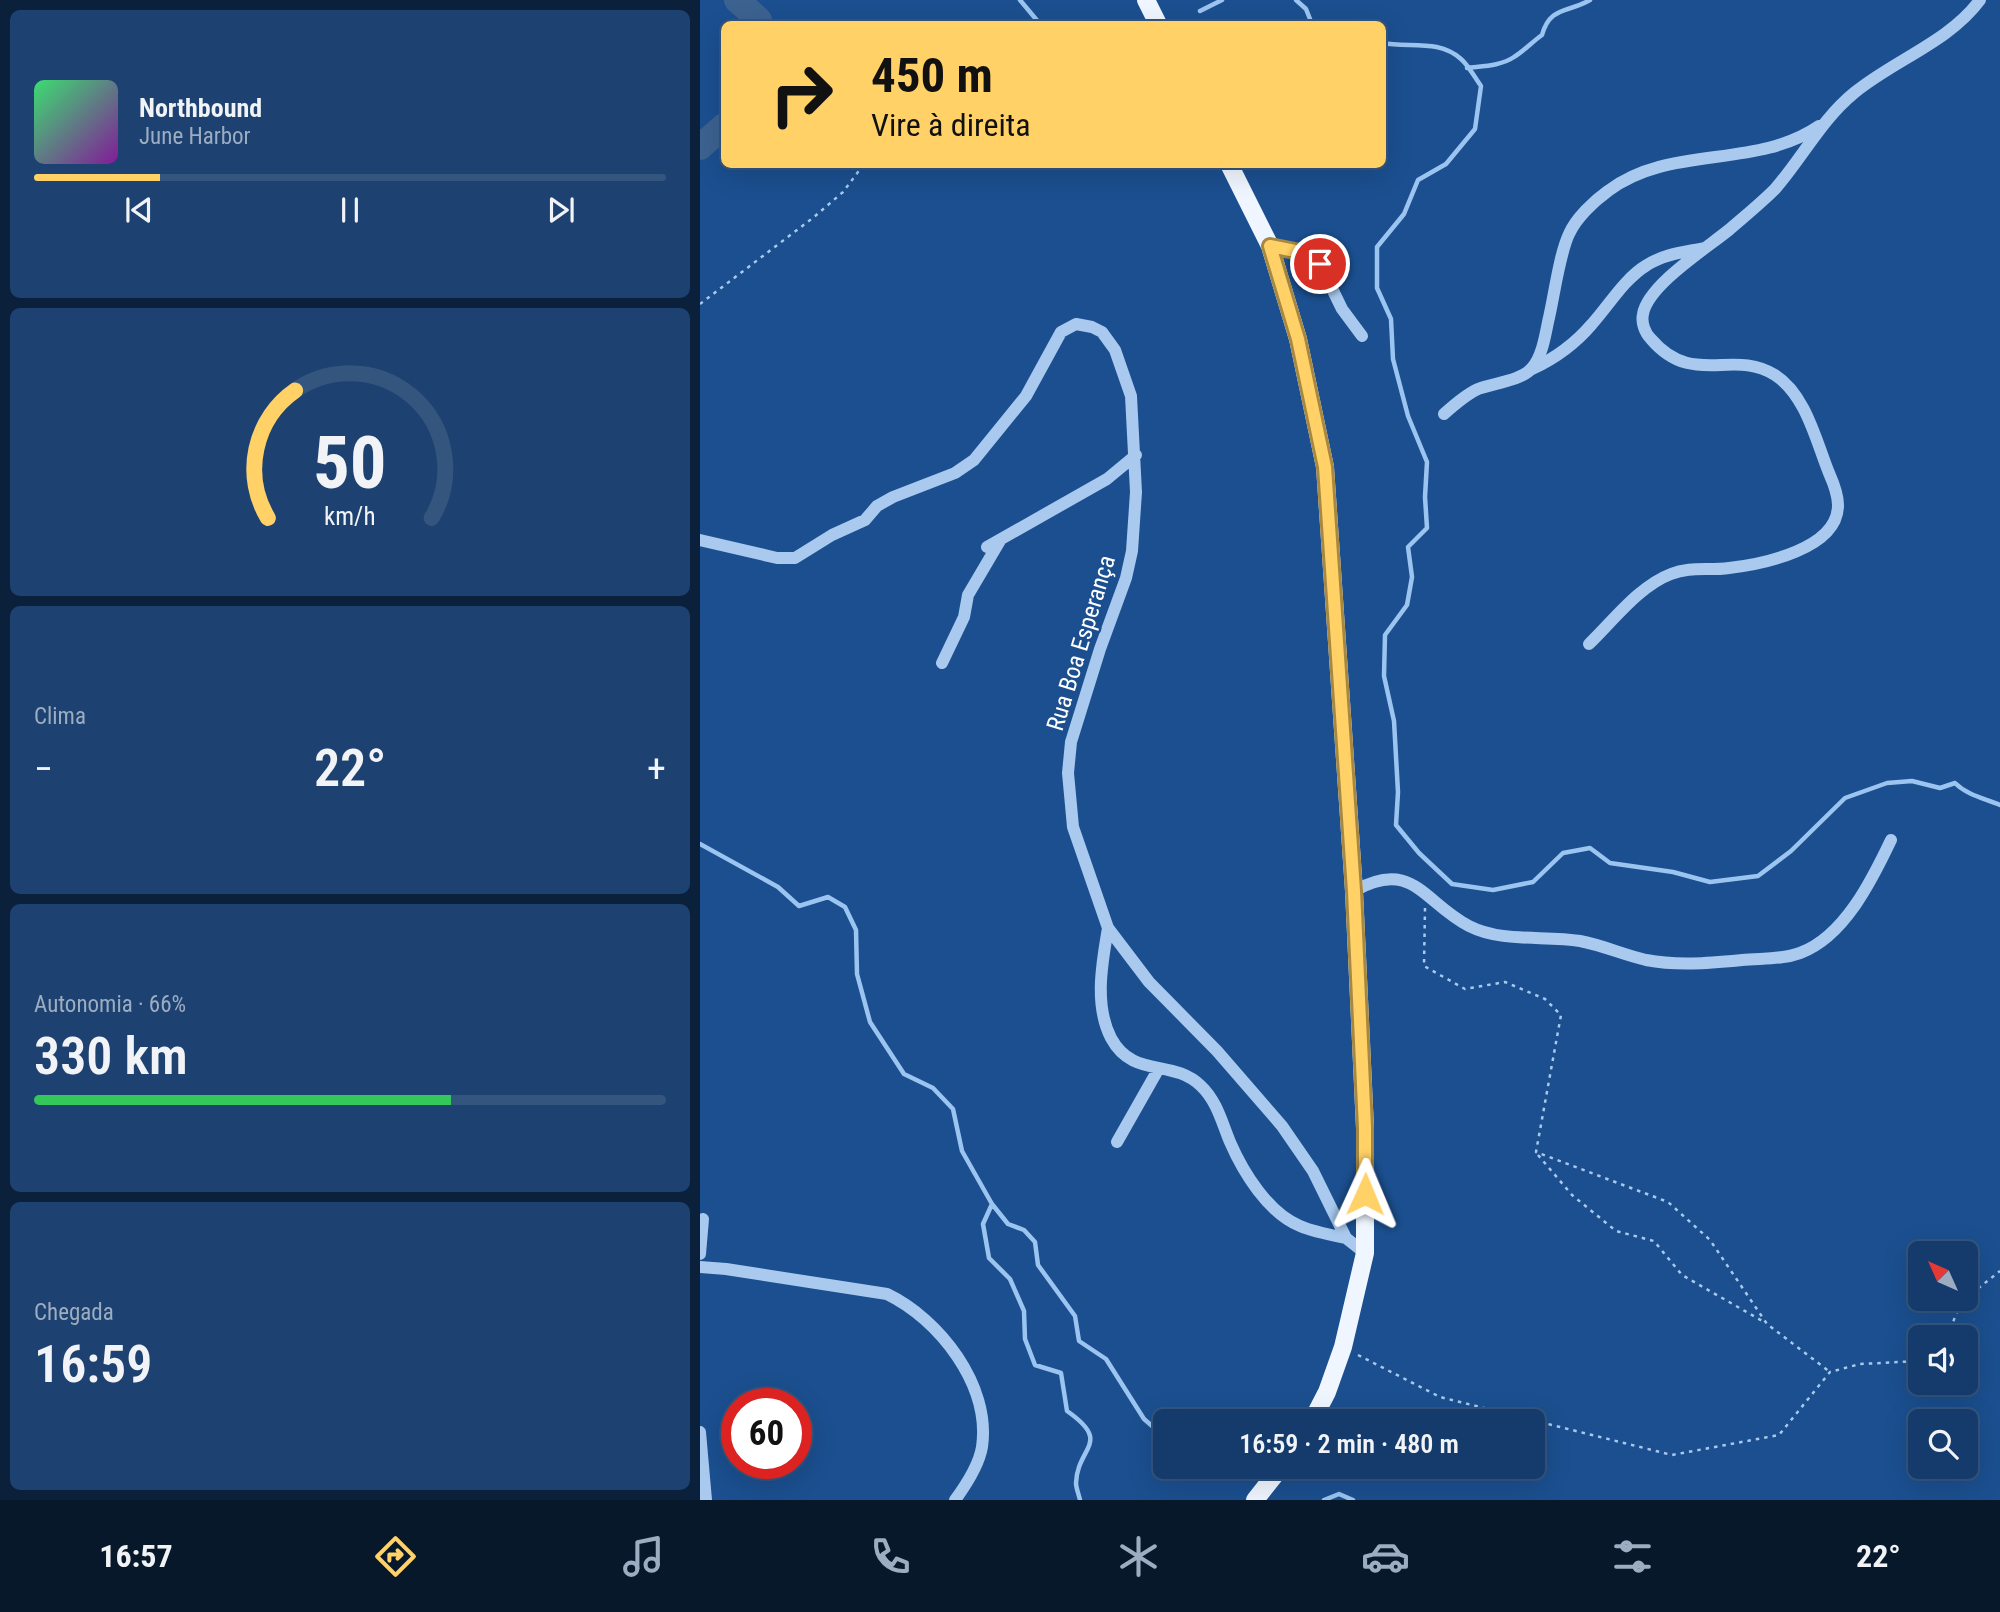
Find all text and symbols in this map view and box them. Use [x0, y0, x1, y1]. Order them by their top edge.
text: 450 m [871, 47, 993, 104]
icon: right [756, 49, 847, 140]
text: Northbound [139, 93, 262, 123]
text: Vire à direita [871, 106, 1031, 144]
text: June Harbor [139, 123, 251, 150]
icon: previous [120, 191, 158, 229]
icon: pause [331, 191, 369, 229]
icon: next [542, 191, 580, 229]
pin [1290, 234, 1350, 294]
icon: arrive [1301, 245, 1339, 283]
text: 50 [313, 420, 387, 506]
text: km/h [324, 502, 376, 531]
street label: Rua Boa Esperança [1041, 552, 1121, 734]
text: Clima [34, 703, 86, 730]
text: 22° [314, 738, 386, 799]
text: − [34, 747, 53, 791]
text: + [647, 747, 666, 791]
text: Autonomia · 66% [34, 991, 186, 1018]
text: 330 km [34, 1026, 188, 1087]
position arrow [1328, 1157, 1402, 1231]
north arrow [1908, 1241, 1978, 1311]
map controls [1908, 1241, 1978, 1479]
text: Chegada [34, 1299, 114, 1326]
button: sound [1908, 1325, 1978, 1395]
text: 16:59 [34, 1334, 152, 1395]
speed limit sign: 60 [721, 1388, 812, 1479]
button: search [1908, 1409, 1978, 1479]
text: 16:59 · 2 min · 480 m [1239, 1429, 1459, 1459]
icon: directions [371, 1532, 420, 1581]
icon: music [619, 1532, 668, 1581]
icon: phone [866, 1532, 915, 1581]
icon: climate [1114, 1532, 1163, 1581]
icon: car [1361, 1532, 1410, 1581]
icon: filters [1608, 1532, 1657, 1581]
text: 16:57 [99, 1537, 173, 1575]
text: 22° [1856, 1537, 1901, 1575]

